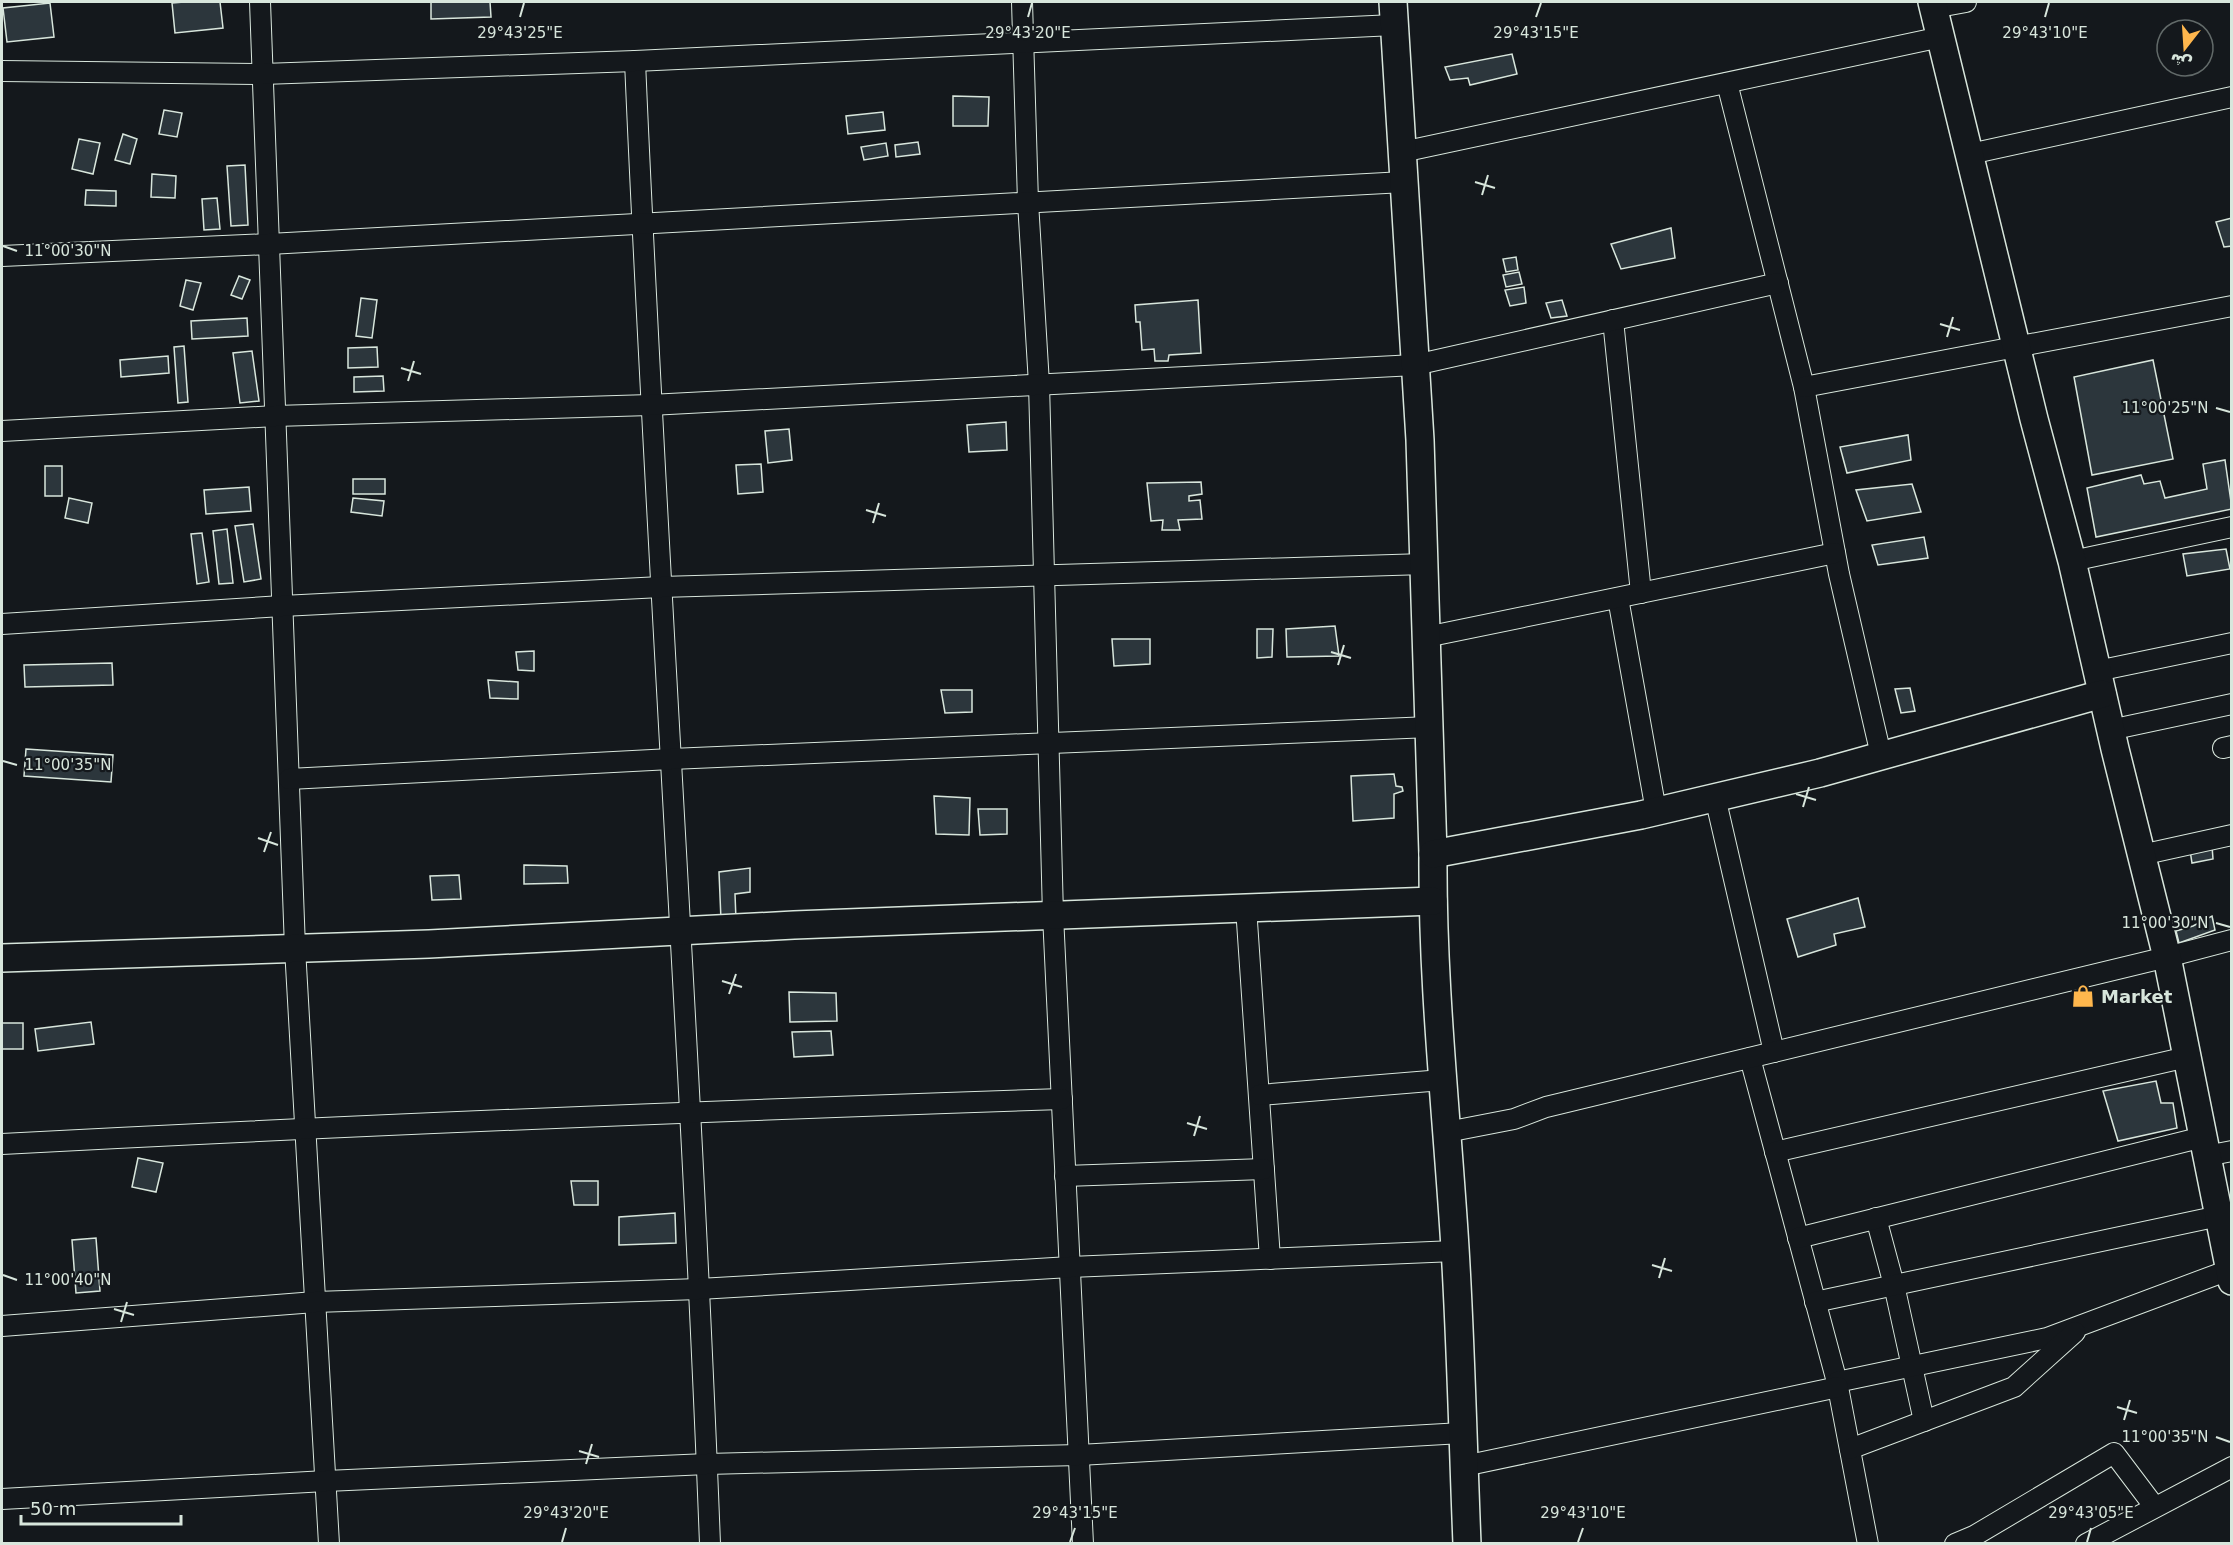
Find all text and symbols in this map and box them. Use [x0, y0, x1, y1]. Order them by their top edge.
north arrow [2155, 18, 2215, 78]
text: 29°43'25"E [477, 24, 563, 42]
text: 29°43'20"E [985, 24, 1071, 42]
text: 29°43'15"E [1493, 24, 1579, 42]
text: 29°43'10"E [2002, 24, 2088, 42]
text: ش [2167, 50, 2194, 74]
text: 11°00'30"N [24, 242, 112, 260]
text: 11°00'25"N [2121, 399, 2209, 417]
text: 11°00'35"N [24, 756, 112, 774]
text: 11°00'30"N [2121, 914, 2209, 932]
shop icon: Market [2070, 983, 2096, 1009]
place label: Market [2101, 986, 2173, 1007]
text: 11°00'40"N [24, 1271, 112, 1289]
text: 11°00'35"N [2121, 1428, 2209, 1446]
scale bar [21, 1488, 182, 1526]
text: 50 m [30, 1498, 76, 1519]
text: 29°43'20"E [523, 1504, 609, 1522]
text: 29°43'15"E [1032, 1504, 1118, 1522]
text: 29°43'10"E [1540, 1504, 1626, 1522]
text: 29°43'05"E [2048, 1504, 2134, 1522]

